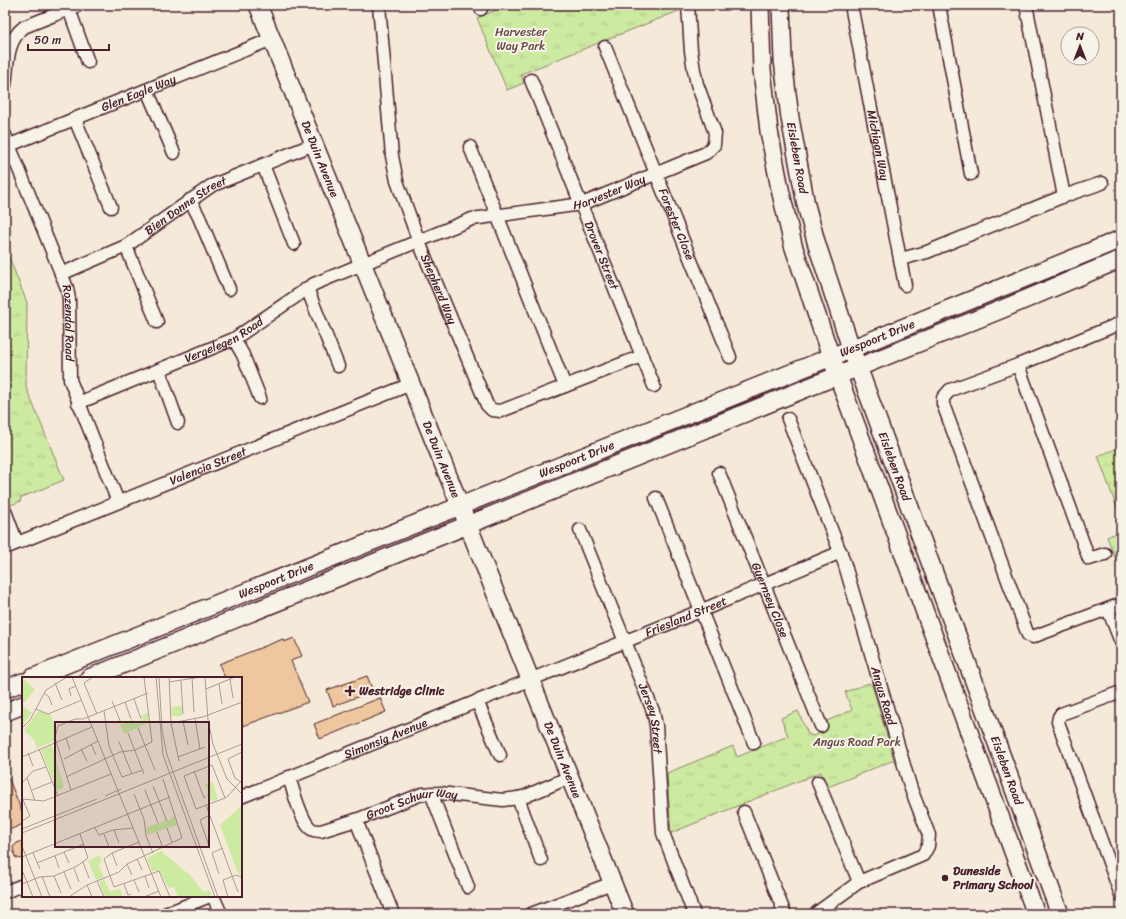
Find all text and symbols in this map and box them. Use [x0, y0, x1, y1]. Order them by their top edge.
park label: Harvester Way Park [495, 21, 548, 57]
scale bar [28, 26, 109, 52]
north arrow [1060, 26, 1100, 66]
text: N [1075, 27, 1084, 46]
text: 50 m [34, 29, 61, 51]
street label: Glen Eagle Way [98, 68, 180, 118]
street label: Michigan Way [860, 108, 896, 184]
street label: De Duin Avenue [295, 117, 346, 201]
street label: Eisleben Road [780, 120, 815, 196]
street label: Harvester Way [572, 168, 650, 216]
street label: Bien Donne Street [140, 169, 231, 241]
street label: Forester Close [652, 185, 701, 264]
street label: Drover Street [578, 218, 626, 294]
street label: Shepherd Way [414, 250, 464, 329]
street label: Rozendal Road [56, 283, 81, 362]
street label: Vergelegen Road [181, 311, 268, 369]
street label: Wespoort Drive [836, 313, 918, 363]
street label: De Duin Avenue [416, 417, 467, 501]
street label: Eisleben Road [872, 428, 918, 505]
street label: Wespoort Drive [536, 434, 618, 484]
street label: Valencia Street [166, 440, 251, 491]
street label: Wespoort Drive [235, 555, 317, 605]
street label: Guernsey Close [745, 559, 795, 641]
street label: Friesland Street [642, 590, 730, 643]
street label: Angus Road [864, 663, 903, 730]
inset map [22, 677, 242, 897]
street label: Jersey Street [631, 679, 669, 755]
place label: Westridge Clinic [359, 680, 445, 702]
marker: Westridge Clinic [344, 685, 356, 697]
street label: Simonsig Avenue [340, 712, 431, 765]
street label: De Duin Avenue [537, 718, 588, 802]
park label: Angus Road Park [812, 731, 901, 753]
street label: Eisleben Road [984, 732, 1030, 809]
street label: Groot Schuur Way [363, 782, 460, 826]
place label: Duneside Primary School [953, 860, 1034, 896]
marker: Duneside Primary School [940, 873, 950, 883]

